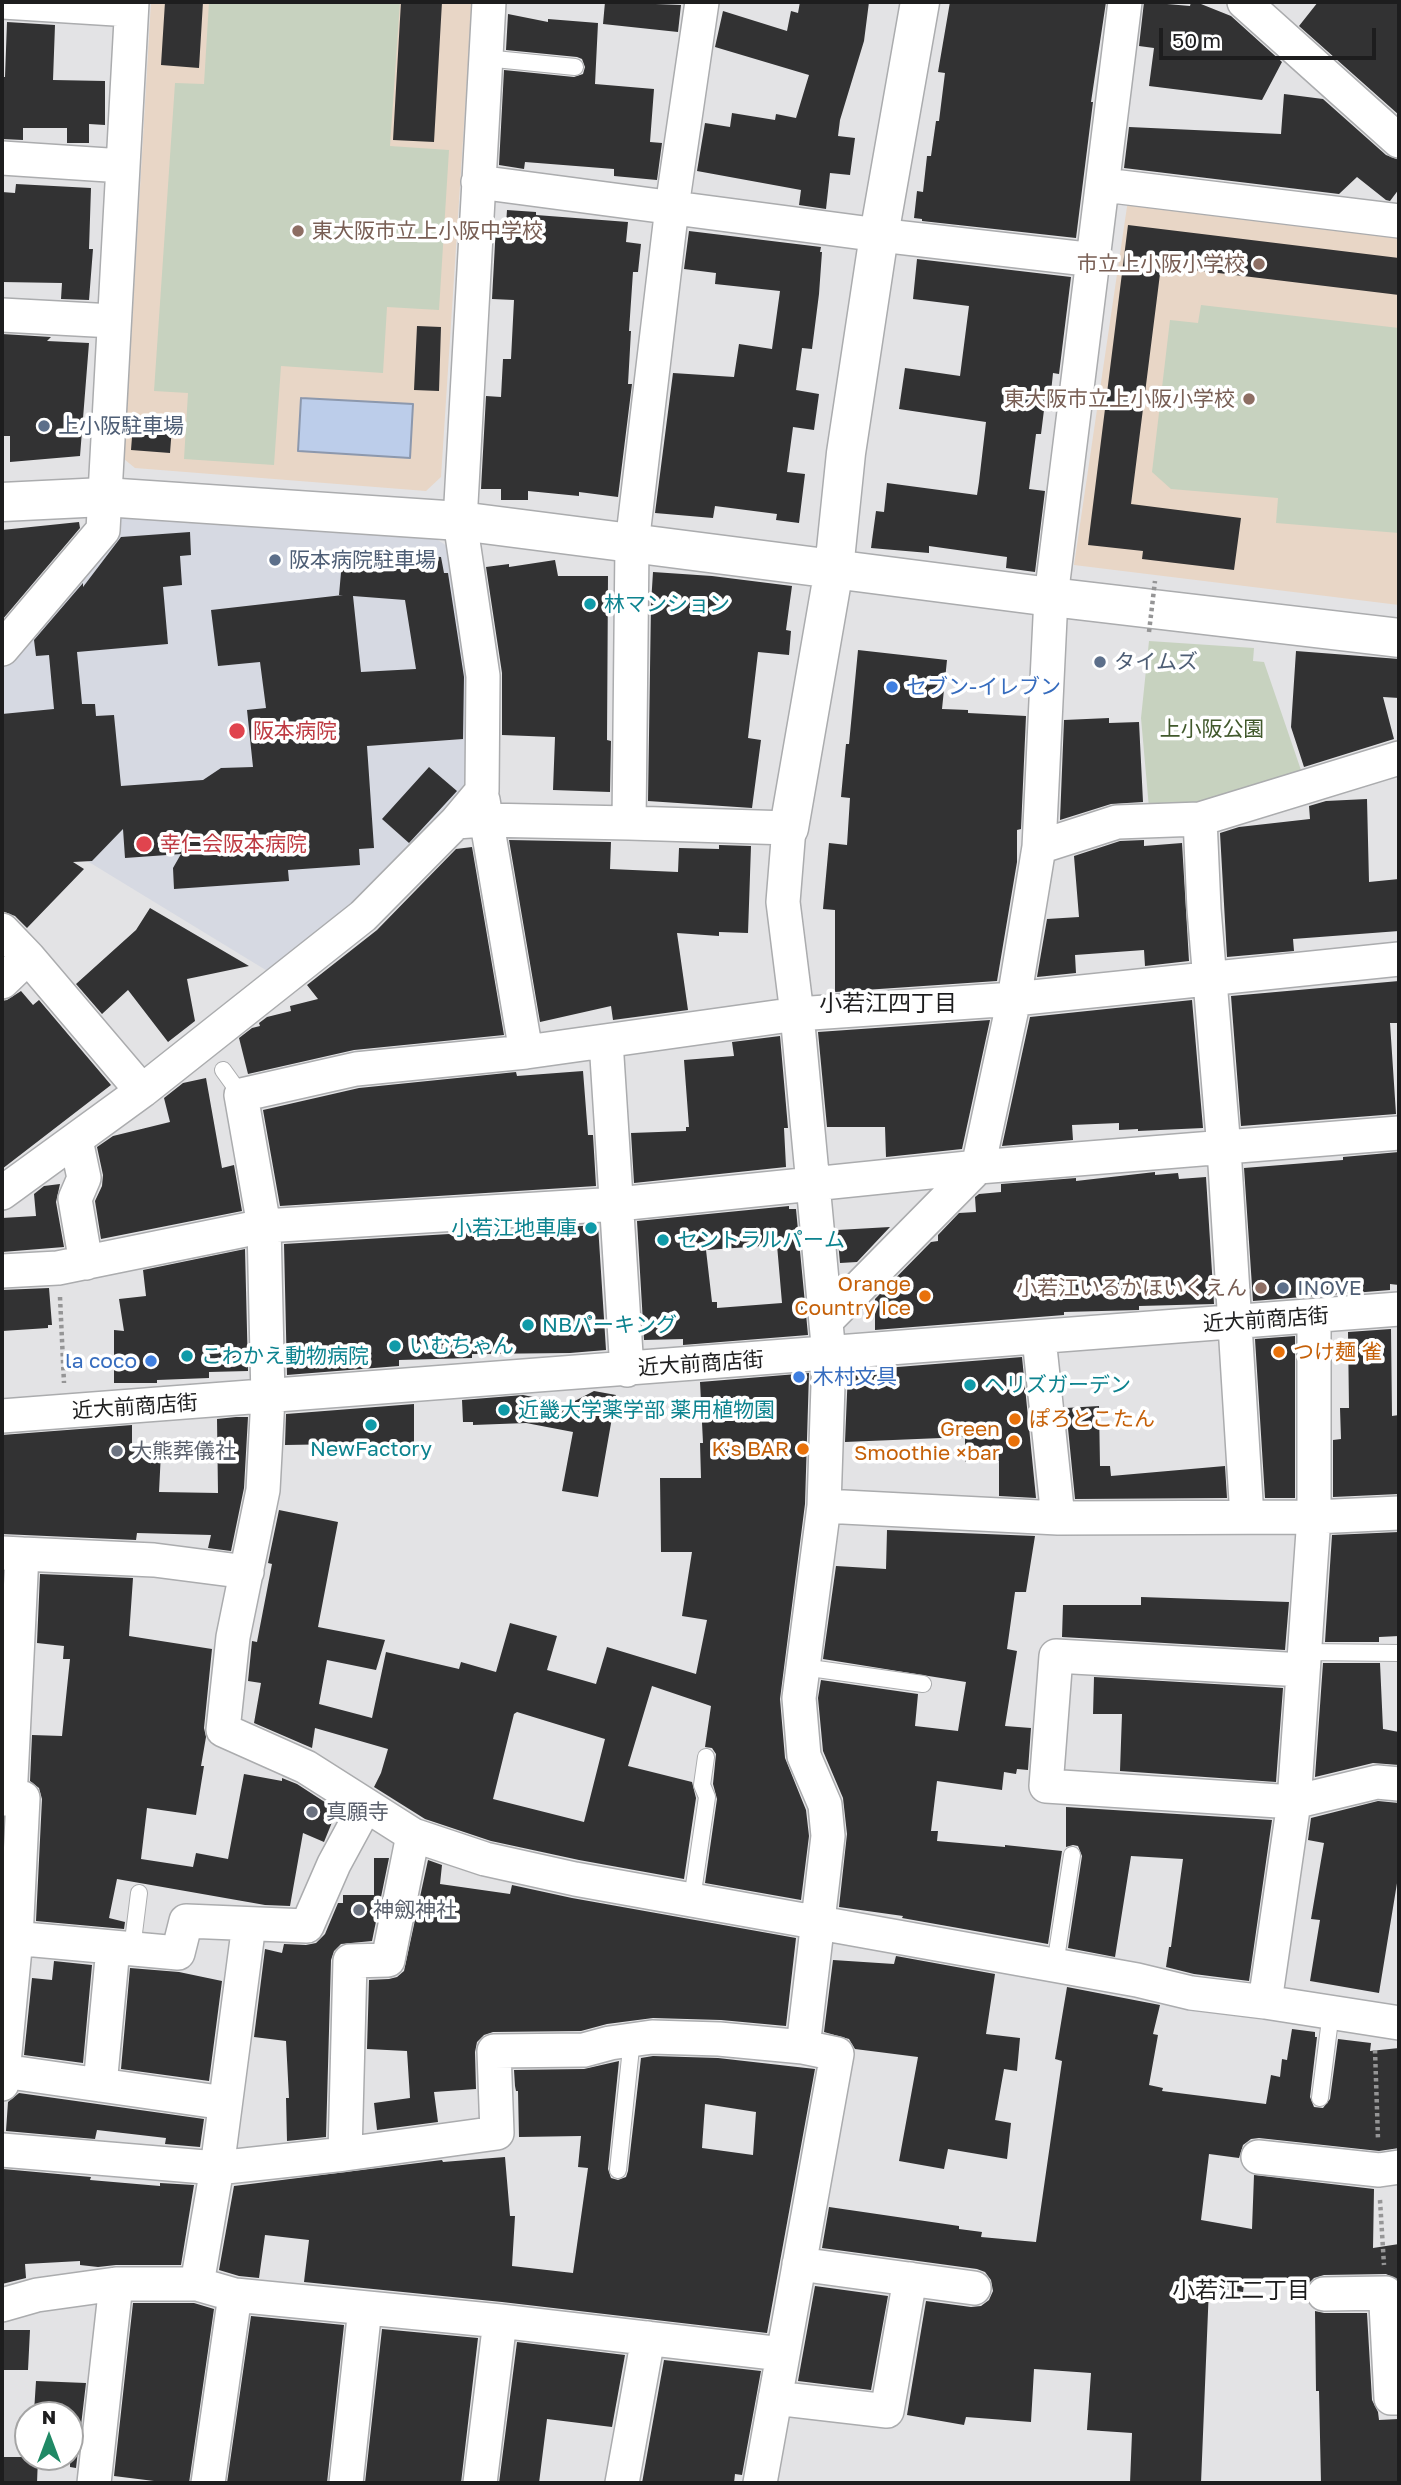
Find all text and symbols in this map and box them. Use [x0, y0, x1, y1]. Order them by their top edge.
scale bar [1163, 14, 1380, 58]
text: 50 m [1172, 27, 1221, 53]
place label: 東大阪市立上小阪中学校 [312, 218, 543, 244]
marker: 東大阪市立上小阪中学校 [290, 223, 306, 239]
place label: 市立上小阪小学校 [1077, 251, 1245, 277]
marker: 市立上小阪小学校 [1251, 256, 1267, 272]
place label: 東大阪市立上小阪小学校 [1004, 386, 1235, 412]
marker: 東大阪市立上小阪小学校 [1241, 391, 1257, 407]
place label: 上小阪駐車場 [58, 413, 184, 439]
marker: 上小阪駐車場 [36, 418, 52, 434]
place label: 阪本病院駐車場 [289, 547, 436, 573]
marker: 阪本病院駐車場 [267, 552, 283, 568]
place label: 林マンション [604, 591, 730, 617]
marker: 林マンション [582, 596, 598, 612]
place label: タイムズ [1114, 649, 1198, 675]
marker: タイムズ [1092, 654, 1108, 670]
place label: セブン-イレブン [906, 674, 1061, 700]
marker: セブン-イレブン [884, 679, 900, 695]
park label: 上小阪公園 [1160, 716, 1264, 742]
place label: 阪本病院 [253, 718, 337, 744]
marker: 阪本病院 [227, 721, 247, 741]
place label: 幸仁会阪本病院 [160, 831, 307, 857]
marker: 幸仁会阪本病院 [134, 834, 154, 854]
district label: 小若江四丁目 [819, 990, 957, 1018]
place label: 小若江地車庫 [451, 1215, 577, 1241]
marker: 小若江地車庫 [583, 1220, 599, 1236]
place label: セントラルパーム [677, 1227, 845, 1253]
marker: セントラルパーム [655, 1232, 671, 1248]
place label: Orange Country Ice [794, 1271, 911, 1321]
place label: 小若江いるかほいくえん [1016, 1275, 1247, 1301]
place label: INOVE [1297, 1275, 1362, 1301]
marker: 小若江いるかほいくえん [1253, 1280, 1269, 1296]
marker: INOVE [1275, 1280, 1291, 1296]
marker: Orange Country Ice [917, 1288, 933, 1304]
street label: 近大前商店街 [1202, 1303, 1330, 1337]
place label: NBパーキング [542, 1312, 677, 1338]
marker: NBパーキング [520, 1317, 536, 1333]
place label: いむちゃん [409, 1333, 514, 1359]
marker: いむちゃん [387, 1338, 403, 1354]
place label: つけ麺 雀 [1293, 1339, 1382, 1365]
place label: こわかえ動物病院 [201, 1343, 369, 1369]
marker: つけ麺 雀 [1271, 1344, 1287, 1360]
street label: 近大前商店街 [637, 1347, 765, 1381]
place label: la coco [65, 1348, 137, 1374]
marker: こわかえ動物病院 [179, 1348, 195, 1364]
marker: la coco [143, 1353, 159, 1369]
place label: 木村文具 [813, 1364, 897, 1390]
marker: 木村文具 [791, 1369, 807, 1385]
place label: ヘリズガーデン [984, 1372, 1131, 1398]
marker: ヘリズガーデン [962, 1377, 978, 1393]
street label: 近大前商店街 [71, 1390, 199, 1424]
place label: 近畿大学薬学部 薬用植物園 [518, 1397, 775, 1423]
marker: 近畿大学薬学部 薬用植物園 [496, 1402, 512, 1418]
place label: ぽろとこたん [1029, 1406, 1155, 1432]
marker: ぽろとこたん [1007, 1411, 1023, 1427]
place label: Green Smoothie ×bar [854, 1416, 1000, 1466]
marker: NewFactory [363, 1417, 379, 1433]
marker: Green Smoothie ×bar [1006, 1433, 1022, 1449]
place label: NewFactory [310, 1436, 432, 1462]
place label: K's BAR [712, 1436, 789, 1462]
place label: 大熊葬儀社 [131, 1438, 236, 1464]
marker: K's BAR [795, 1441, 811, 1457]
marker: 大熊葬儀社 [109, 1443, 125, 1459]
place label: 真願寺 [326, 1799, 389, 1825]
marker: 真願寺 [304, 1804, 320, 1820]
place label: 神劔神社 [373, 1897, 457, 1923]
marker: 神劔神社 [351, 1902, 367, 1918]
district label: 小若江二丁目 [1172, 2277, 1310, 2305]
north arrow [14, 2401, 84, 2471]
text: N [42, 2405, 56, 2428]

